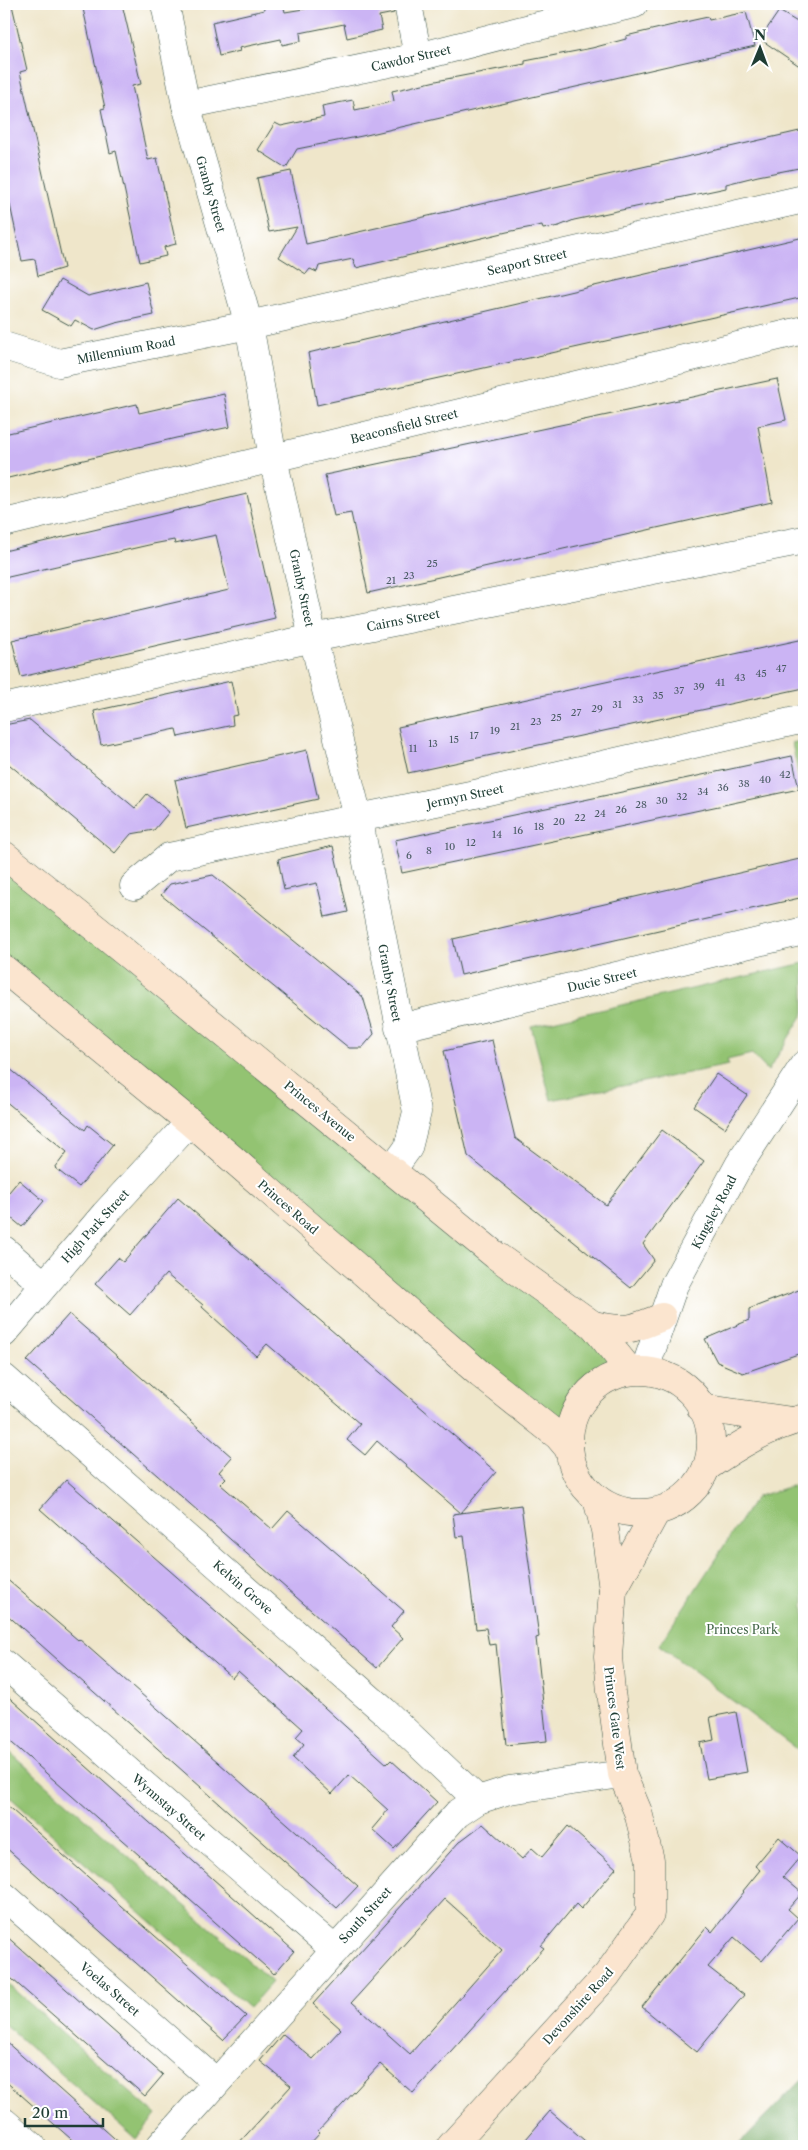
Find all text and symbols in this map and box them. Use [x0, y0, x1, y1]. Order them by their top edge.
north arrow [736, 22, 786, 72]
text: N [754, 26, 766, 44]
street label: Cawdor Street [370, 41, 453, 74]
street label: Granby Street [193, 154, 229, 235]
street label: Seaport Street [486, 245, 569, 278]
street label: Millennium Road [76, 333, 177, 367]
street label: Beaconsfield Street [349, 405, 460, 447]
street label: Granby Street [286, 548, 318, 629]
house number: 25 [426, 557, 438, 570]
house number: 23 [403, 569, 415, 582]
house number: 21 [386, 574, 397, 587]
street label: Cairns Street [365, 605, 442, 634]
house number: 47 [776, 662, 786, 675]
house number: 45 [755, 667, 767, 680]
house number: 43 [734, 671, 746, 684]
house number: 41 [715, 676, 726, 689]
house number: 39 [693, 680, 705, 693]
house number: 37 [674, 684, 684, 697]
house number: 35 [653, 689, 663, 702]
house number: 33 [632, 693, 644, 706]
house number: 31 [612, 698, 623, 711]
house number: 29 [591, 702, 603, 715]
house number: 27 [571, 706, 581, 719]
house number: 25 [550, 711, 562, 724]
house number: 23 [530, 715, 542, 728]
house number: 21 [510, 720, 521, 733]
house number: 19 [490, 724, 500, 737]
house number: 17 [469, 729, 479, 742]
house number: 15 [449, 733, 459, 746]
house number: 13 [428, 737, 438, 750]
house number: 11 [409, 742, 418, 755]
house number: 42 [779, 768, 791, 781]
house number: 40 [759, 773, 771, 786]
house number: 38 [738, 777, 750, 790]
street label: Jermyn Street [423, 780, 506, 812]
house number: 36 [717, 781, 729, 794]
house number: 34 [697, 785, 709, 798]
house number: 32 [676, 790, 688, 803]
house number: 30 [656, 794, 668, 807]
house number: 28 [635, 798, 647, 811]
house number: 26 [615, 803, 627, 816]
house number: 24 [594, 807, 606, 820]
house number: 22 [574, 811, 586, 824]
house number: 20 [553, 815, 565, 828]
house number: 18 [534, 820, 544, 833]
house number: 16 [513, 824, 523, 837]
house number: 14 [492, 828, 502, 841]
house number: 12 [466, 836, 476, 849]
house number: 10 [445, 840, 455, 853]
house number: 8 [426, 844, 432, 857]
house number: 6 [406, 849, 412, 862]
street label: Granby Street [375, 943, 405, 1024]
street label: Ducie Street [566, 965, 639, 995]
street label: Princes Avenue [281, 1078, 359, 1145]
street label: Kingsley Road [688, 1172, 740, 1251]
street label: Princes Road [255, 1177, 322, 1238]
street label: High Park Street [58, 1185, 133, 1266]
street label: Kelvin Grove [210, 1557, 276, 1617]
park label: Princes Park [706, 1622, 779, 1637]
street label: Princes Gate West [601, 1666, 629, 1771]
street label: Wynnstay Street [128, 1770, 210, 1844]
street label: South Street [336, 1883, 395, 1946]
street label: Voelas Street [76, 1958, 143, 2019]
street label: Devonshire Road [540, 1964, 617, 2047]
scale bar [25, 2095, 102, 2127]
text: 20 m [32, 2103, 68, 2122]

